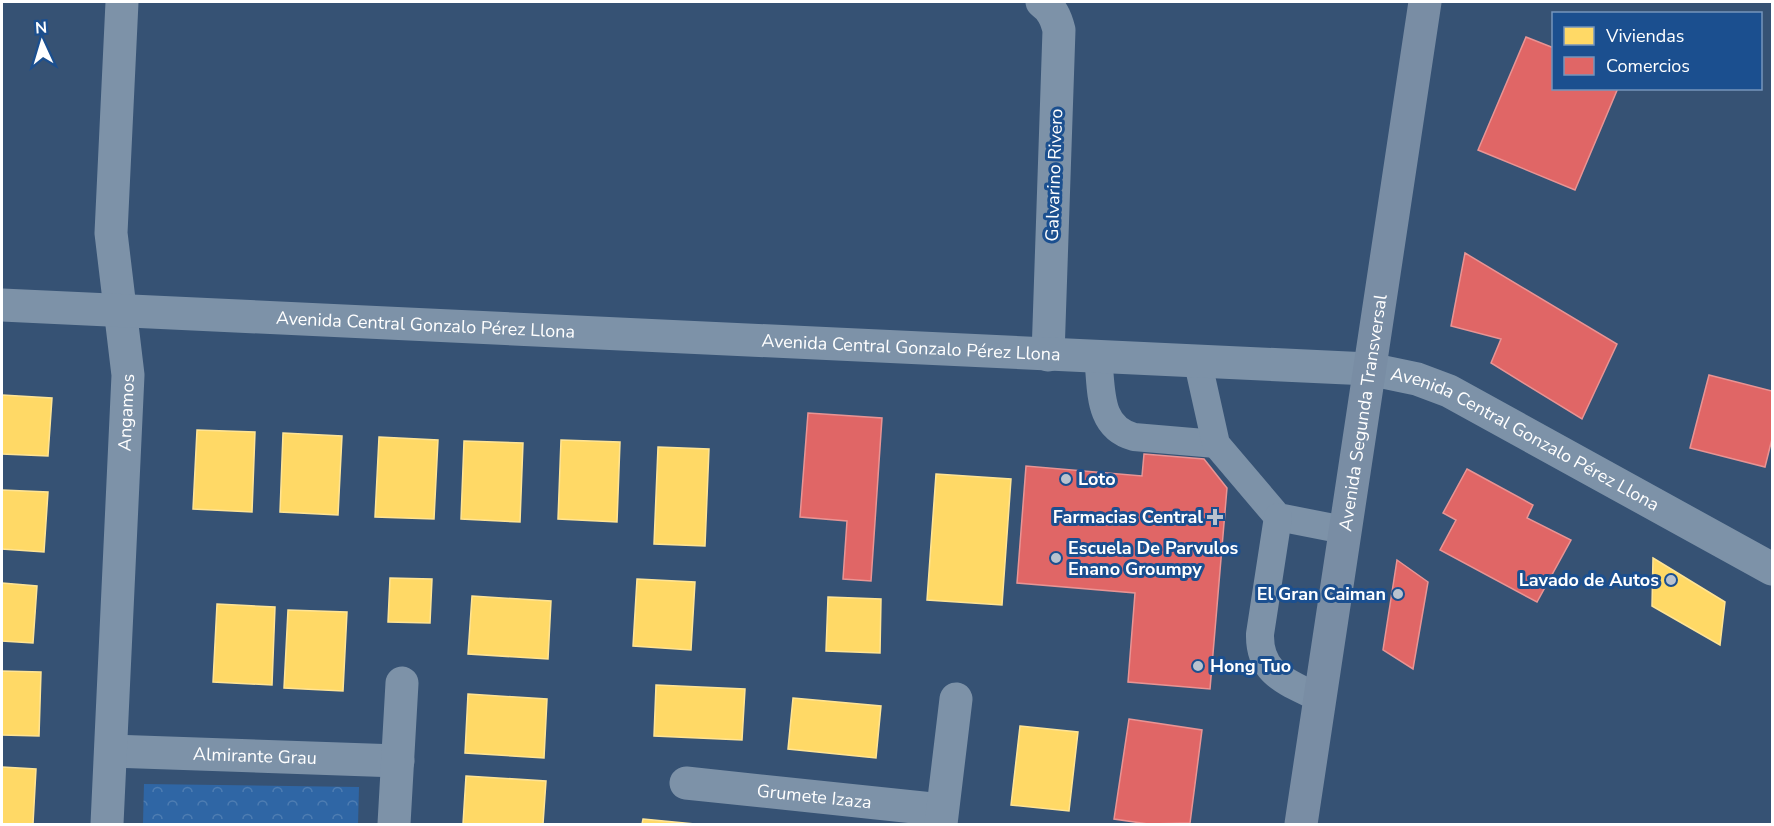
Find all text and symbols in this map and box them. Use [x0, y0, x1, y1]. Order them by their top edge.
north arrow [12, 12, 72, 72]
legend [1552, 12, 1762, 90]
text: N [34, 17, 48, 39]
text: Viviendas [1605, 24, 1685, 48]
text: Comercios [1606, 54, 1690, 78]
street label: Galvarino Rivero [1040, 108, 1068, 242]
street label: Avenida Segunda Transversal [1333, 292, 1393, 533]
street label: Avenida Central Gonzalo Pérez Llona [275, 306, 576, 344]
street label: Avenida Central Gonzalo Pérez Llona [761, 329, 1061, 367]
street label: Avenida Central Gonzalo Pérez Llona [1388, 362, 1664, 517]
street label: Angamos [112, 373, 140, 452]
place label: Loto [1078, 467, 1116, 491]
marker: Loto [1059, 472, 1073, 486]
place label: Farmacias Central [1053, 505, 1203, 529]
marker: Farmacias Central [1208, 510, 1222, 524]
place label: Escuela De Parvulos Enano Groumpy [1068, 536, 1239, 581]
marker: Escuela De Parvulos Enano Groumpy [1049, 551, 1063, 565]
place label: Lavado de Autos [1519, 568, 1659, 592]
marker: Lavado de Autos [1664, 573, 1678, 587]
place label: El Gran Caiman [1257, 582, 1386, 606]
marker: El Gran Caiman [1391, 587, 1405, 601]
place label: Hong Tuo [1210, 654, 1291, 678]
marker: Hong Tuo [1191, 659, 1205, 673]
street label: Almirante Grau [193, 742, 317, 770]
street label: Grumete Izaza [756, 779, 873, 815]

